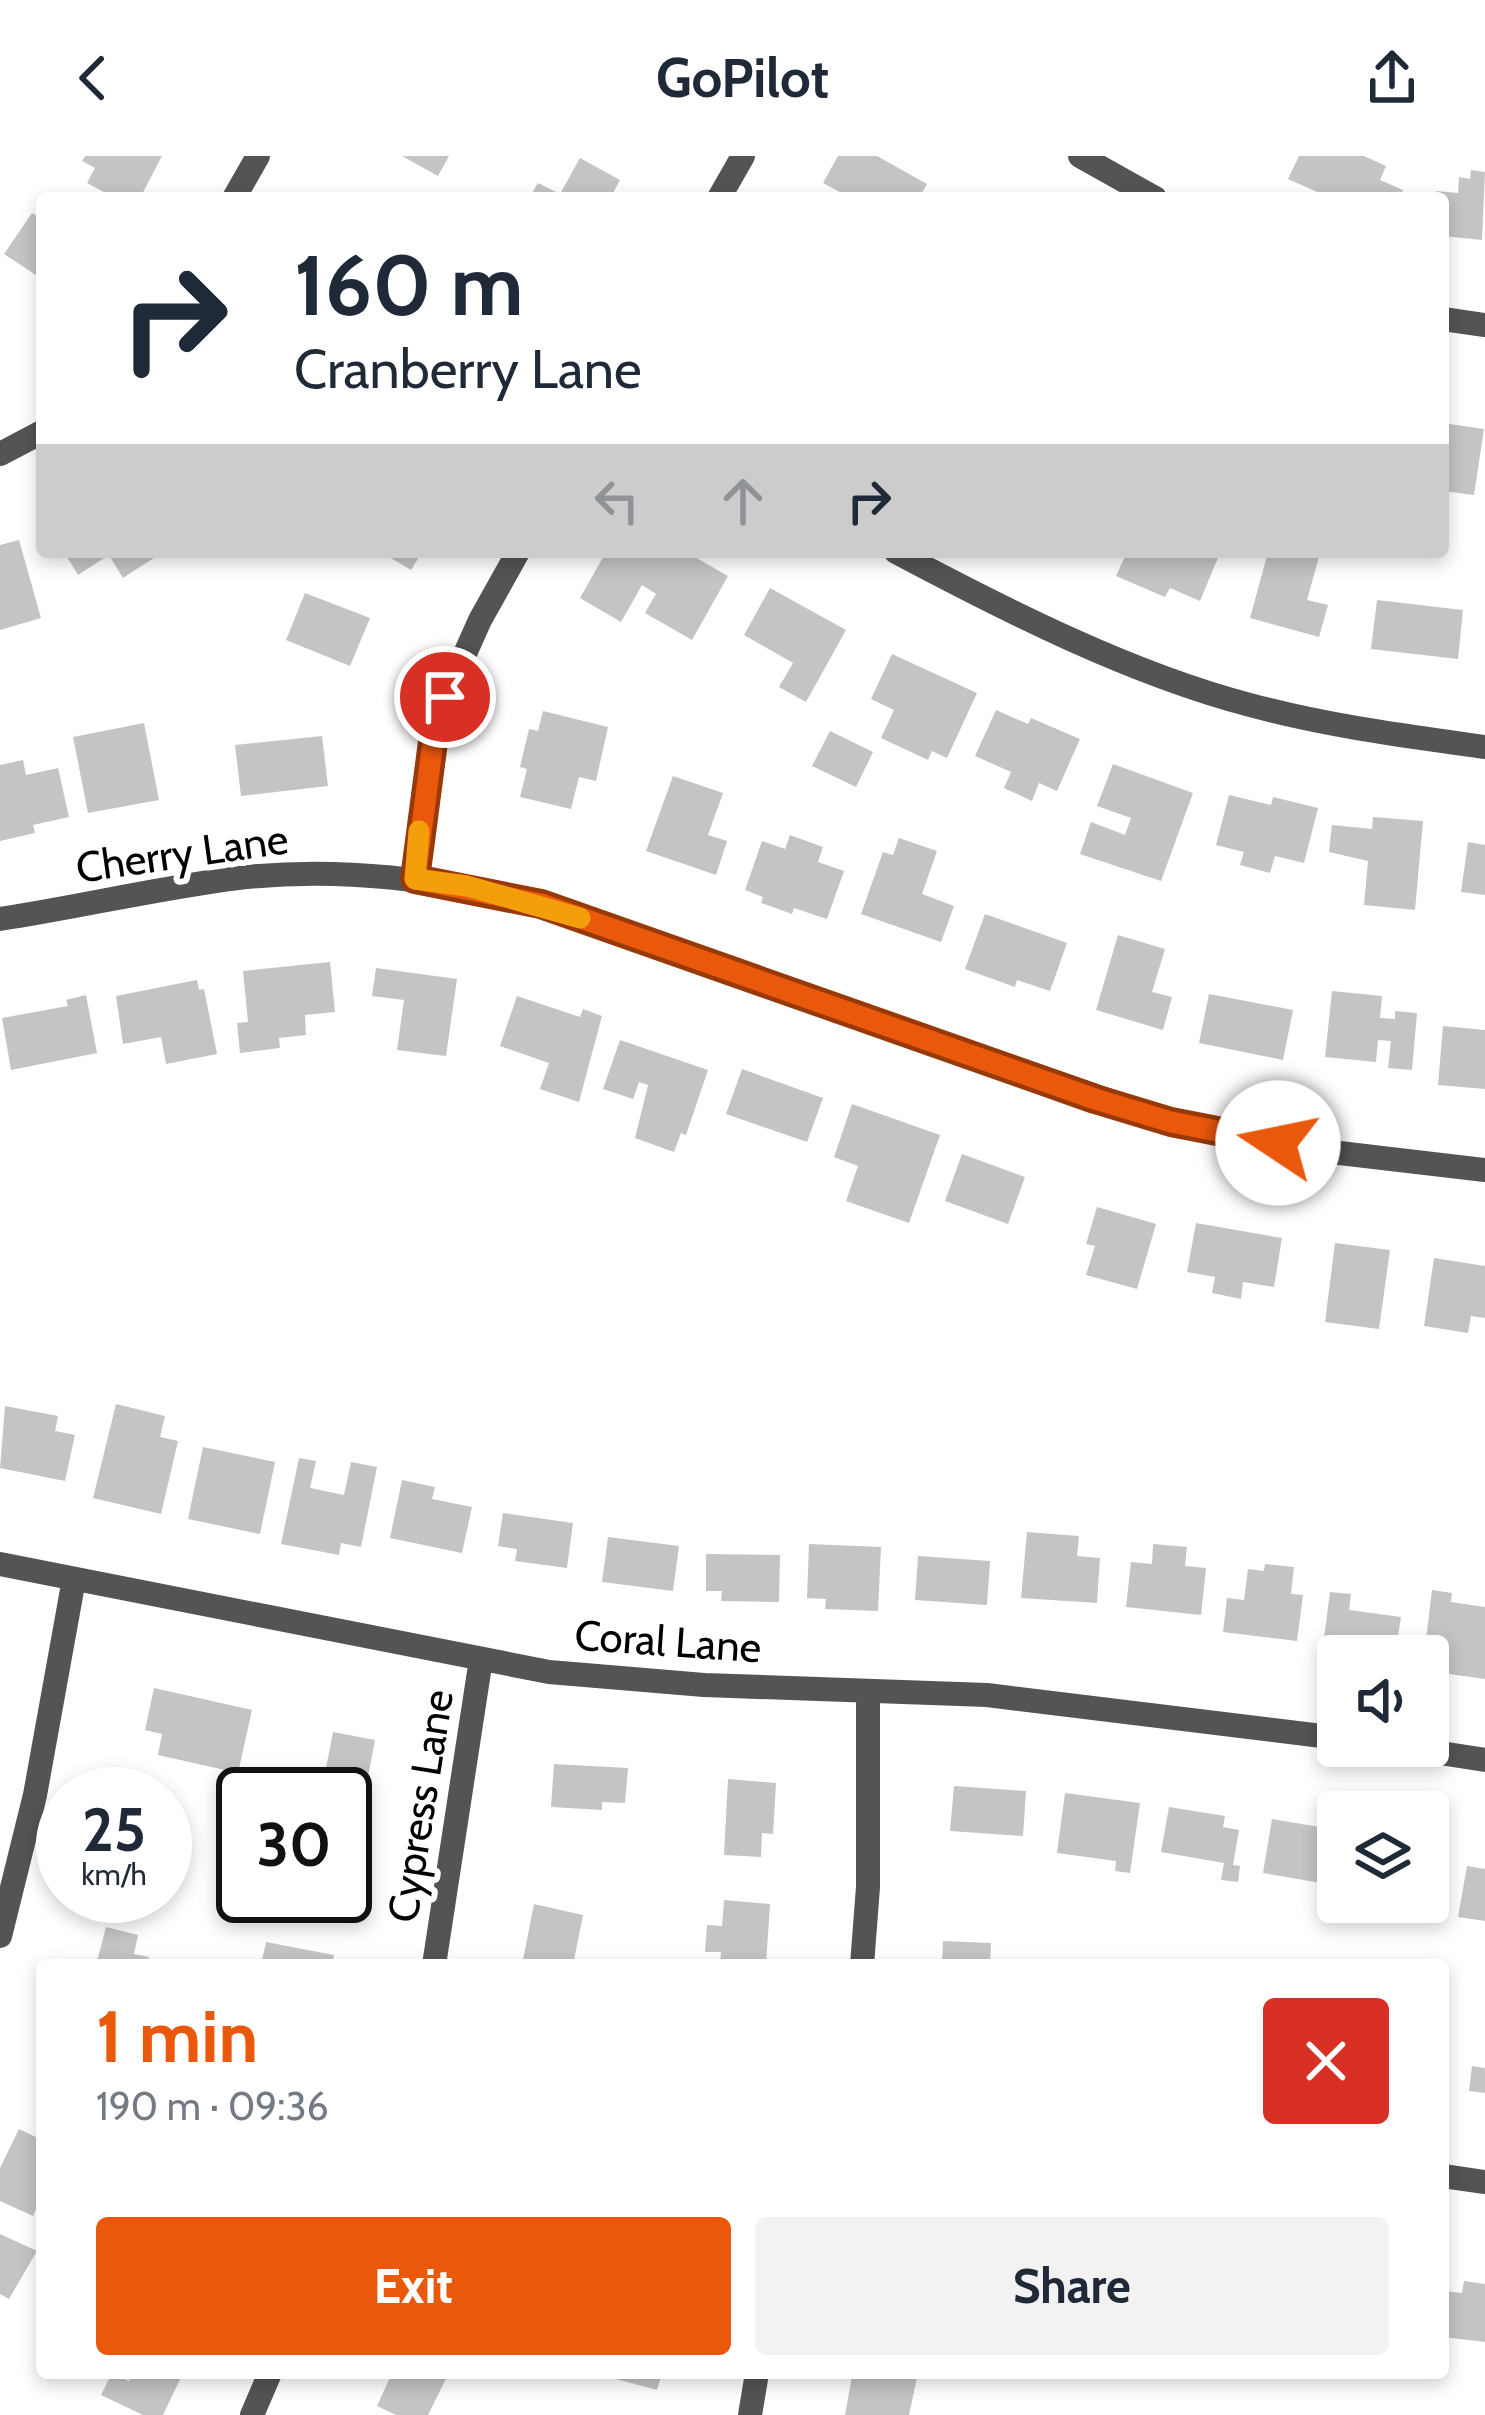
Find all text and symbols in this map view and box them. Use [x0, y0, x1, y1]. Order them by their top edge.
icon: back [60, 45, 126, 111]
text: GoPilot [656, 45, 829, 111]
icon: share [1359, 45, 1425, 111]
text: 160 m [294, 234, 523, 336]
icon: right [96, 240, 252, 396]
text: Cranberry Lane [294, 336, 642, 402]
icon: left [584, 468, 650, 534]
icon: ahead [710, 468, 776, 534]
icon: right [836, 468, 902, 534]
pin [394, 646, 496, 748]
icon: arrive [412, 664, 478, 730]
street label: Cherry Lane [73, 812, 291, 894]
position arrow [1215, 1080, 1341, 1206]
street label: Coral Lane [573, 1609, 763, 1673]
map controls [1317, 1635, 1449, 1923]
button: sound [1317, 1635, 1449, 1767]
street label: Cypress Lane [376, 1686, 464, 1926]
speed limit sign: 30 [216, 1767, 372, 1923]
button: layers [1317, 1791, 1449, 1923]
text: 25 [82, 1793, 146, 1866]
text: km/h [81, 1856, 147, 1893]
text: 1 min [96, 1993, 258, 2080]
button: close [1263, 1998, 1389, 2124]
text: 190 m · 09:36 [96, 2082, 329, 2130]
button: Exit [96, 2217, 731, 2355]
button: Share [755, 2217, 1389, 2355]

